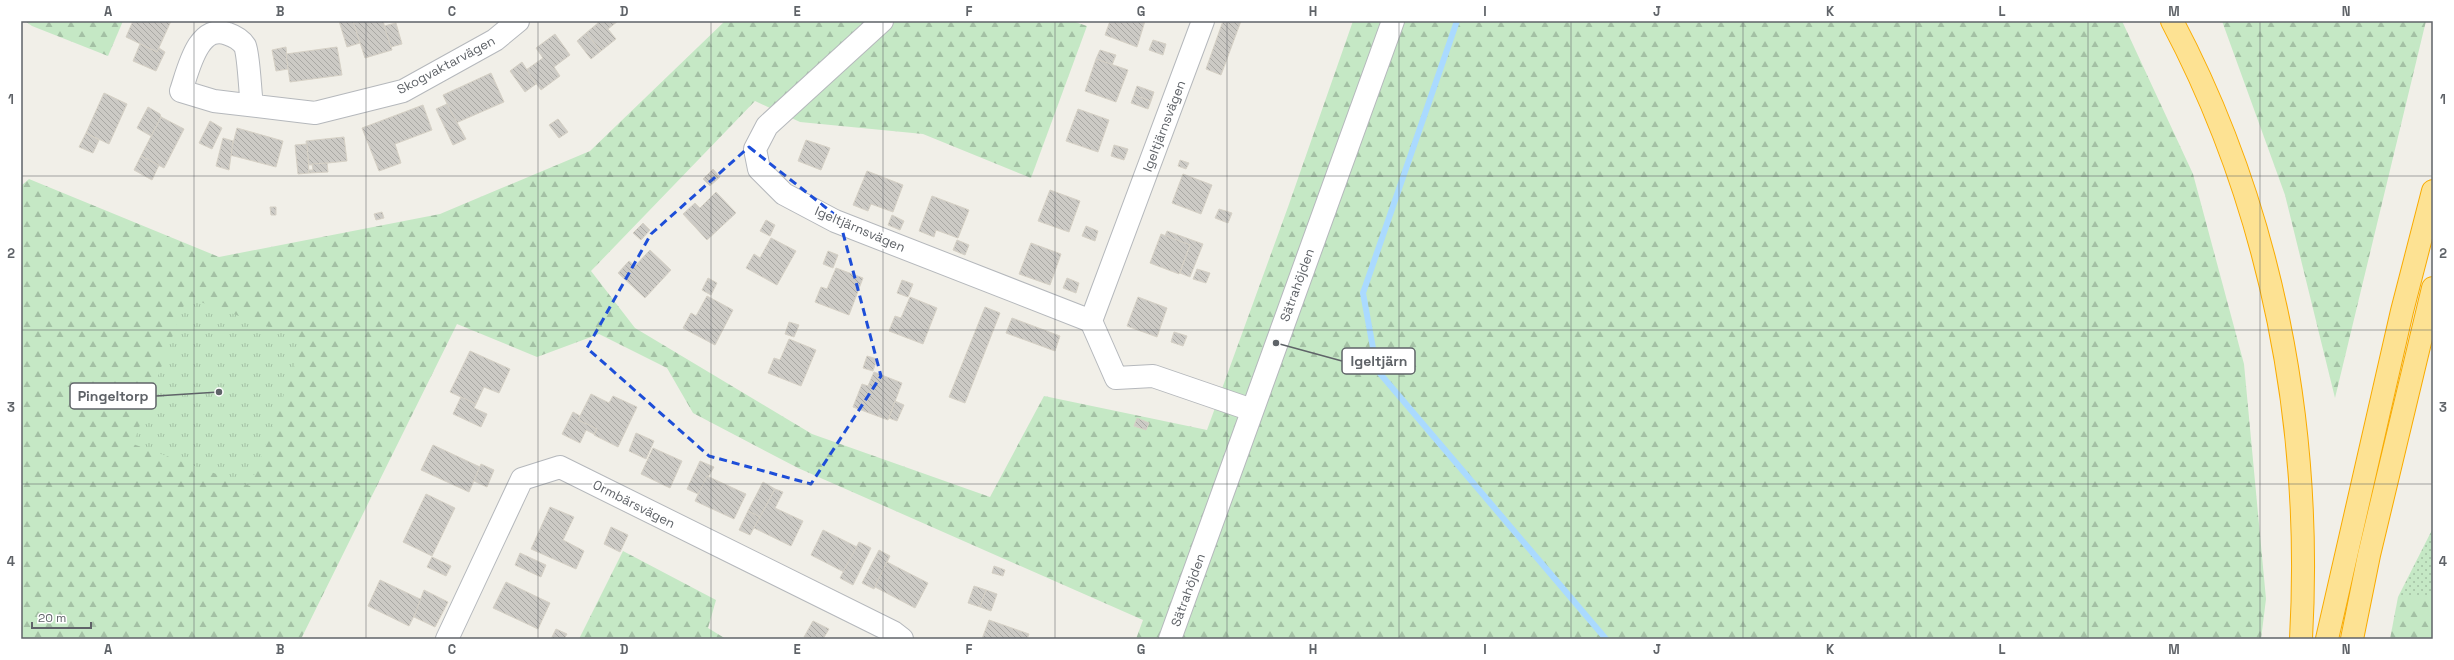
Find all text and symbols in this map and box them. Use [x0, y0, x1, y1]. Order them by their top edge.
text: A [104, 3, 113, 20]
text: B [276, 3, 285, 20]
text: C [448, 3, 456, 20]
text: D [620, 3, 629, 20]
text: E [793, 3, 801, 20]
text: F [966, 3, 973, 20]
text: G [1137, 3, 1145, 20]
text: H [1309, 3, 1317, 20]
text: I [1483, 3, 1487, 20]
text: J [1653, 3, 1661, 20]
text: K [1826, 3, 1835, 20]
text: L [1998, 3, 2006, 20]
text: M [2168, 3, 2180, 20]
text: N [2342, 3, 2350, 20]
street label: Skogvaktarvägen [394, 32, 498, 98]
street label: Igeltjärnsvägen [1139, 78, 1189, 174]
text: 1 [8, 91, 14, 108]
text: 1 [2440, 91, 2446, 108]
street label: Igeltjärnsvägen [812, 202, 908, 256]
text: 2 [7, 245, 15, 262]
text: 2 [2439, 245, 2447, 262]
street label: Sätrahöjden [1276, 246, 1318, 324]
callout: Igeltjärn [1342, 348, 1415, 374]
text: Igeltjärn [1351, 352, 1407, 370]
callout: Pingeltorp [70, 383, 156, 409]
text: Pingeltorp [78, 387, 148, 405]
text: 3 [7, 399, 15, 416]
text: 3 [2439, 399, 2447, 416]
street label: Ormbärsvägen [590, 476, 678, 532]
street label: Sätrahöjden [1167, 551, 1209, 629]
text: 4 [7, 553, 15, 570]
text: 4 [2439, 553, 2447, 570]
scale bar [32, 604, 91, 630]
text: 20 m [38, 610, 66, 626]
text: A [104, 641, 113, 658]
text: B [276, 641, 285, 658]
text: C [448, 641, 456, 658]
text: D [620, 641, 629, 658]
text: E [793, 641, 801, 658]
text: F [966, 641, 973, 658]
text: G [1137, 641, 1145, 658]
text: H [1309, 641, 1317, 658]
text: I [1483, 641, 1487, 658]
text: J [1653, 641, 1661, 658]
text: K [1826, 641, 1835, 658]
text: L [1998, 641, 2006, 658]
text: M [2168, 641, 2180, 658]
text: N [2342, 641, 2350, 658]

